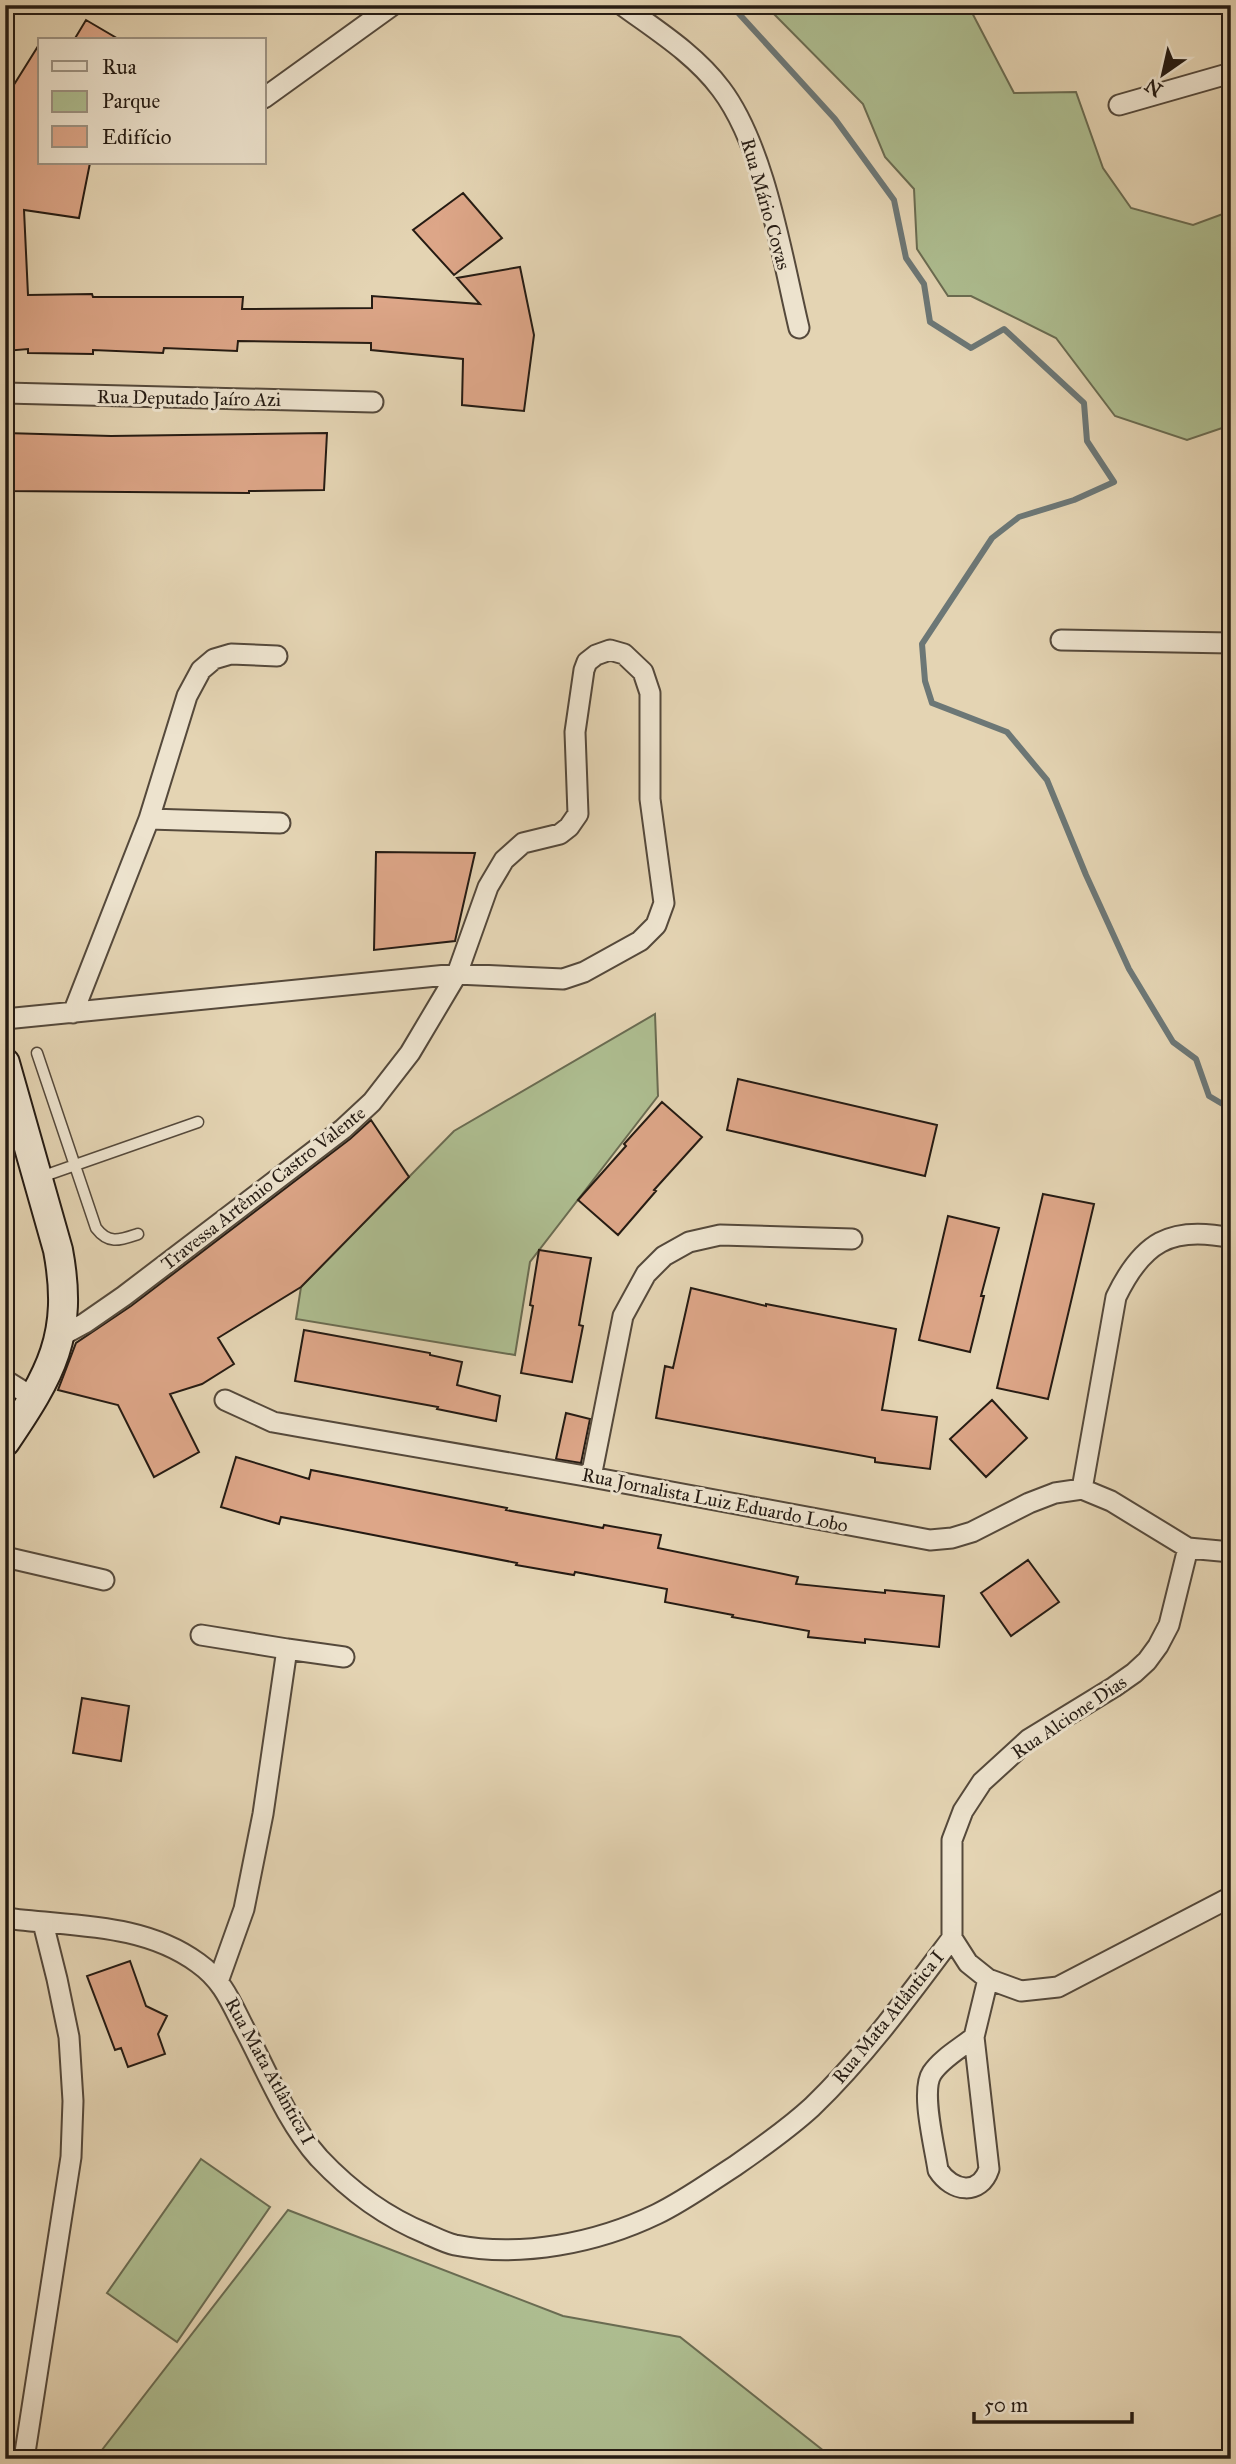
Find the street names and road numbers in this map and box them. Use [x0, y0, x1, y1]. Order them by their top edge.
street label: Rua Mário Covas [736, 136, 796, 272]
street label: Rua Deputado Jaíro Azi [97, 385, 281, 412]
street label: Travessa Artêmio Castro Valente [156, 1101, 370, 1275]
street label: Rua Jornalista Luiz Eduardo Lobo [580, 1463, 850, 1538]
street label: Rua Alcione Dias [1007, 1670, 1131, 1764]
street label: Rua Mata Atlântica I [827, 1946, 949, 2088]
street label: Rua Mata Atlântica I [220, 1993, 320, 2149]

